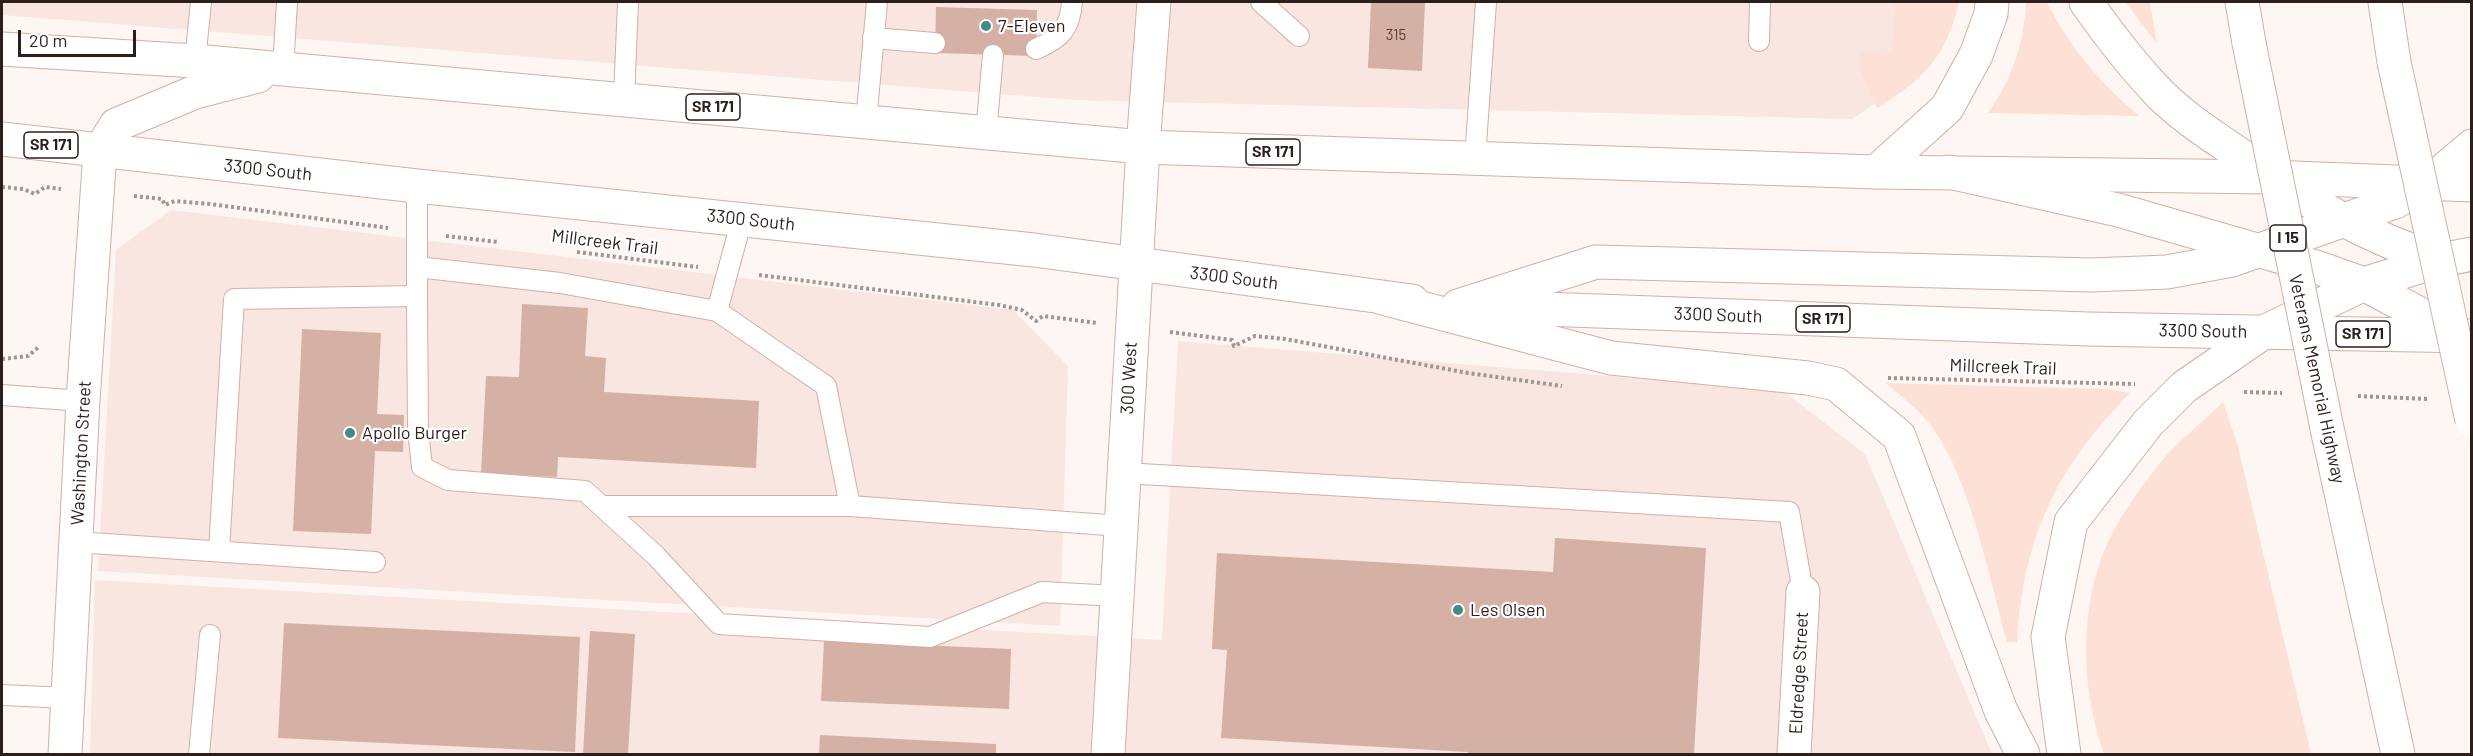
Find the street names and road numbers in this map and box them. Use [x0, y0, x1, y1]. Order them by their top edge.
road number: SR 171 [686, 94, 740, 120]
road number: SR 171 [24, 132, 78, 158]
road number: SR 171 [1246, 139, 1300, 165]
street label: 3300 South [223, 155, 313, 185]
street label: 3300 South [706, 205, 796, 235]
street label: Millcreek Trail [551, 225, 659, 259]
road number: I 15 [2270, 225, 2306, 251]
street label: 3300 South [1189, 262, 1279, 294]
street label: Veterans Memorial Highway [2284, 272, 2350, 486]
street label: 3300 South [1673, 303, 1763, 327]
road number: SR 171 [1796, 306, 1850, 332]
street label: 3300 South [2158, 319, 2248, 343]
road number: SR 171 [2336, 321, 2390, 347]
street label: 300 West [1116, 341, 1142, 415]
street label: Millcreek Trail [1949, 354, 2057, 380]
street label: Washington Street [66, 380, 96, 526]
street label: Eldredge Street [1785, 611, 1813, 735]

